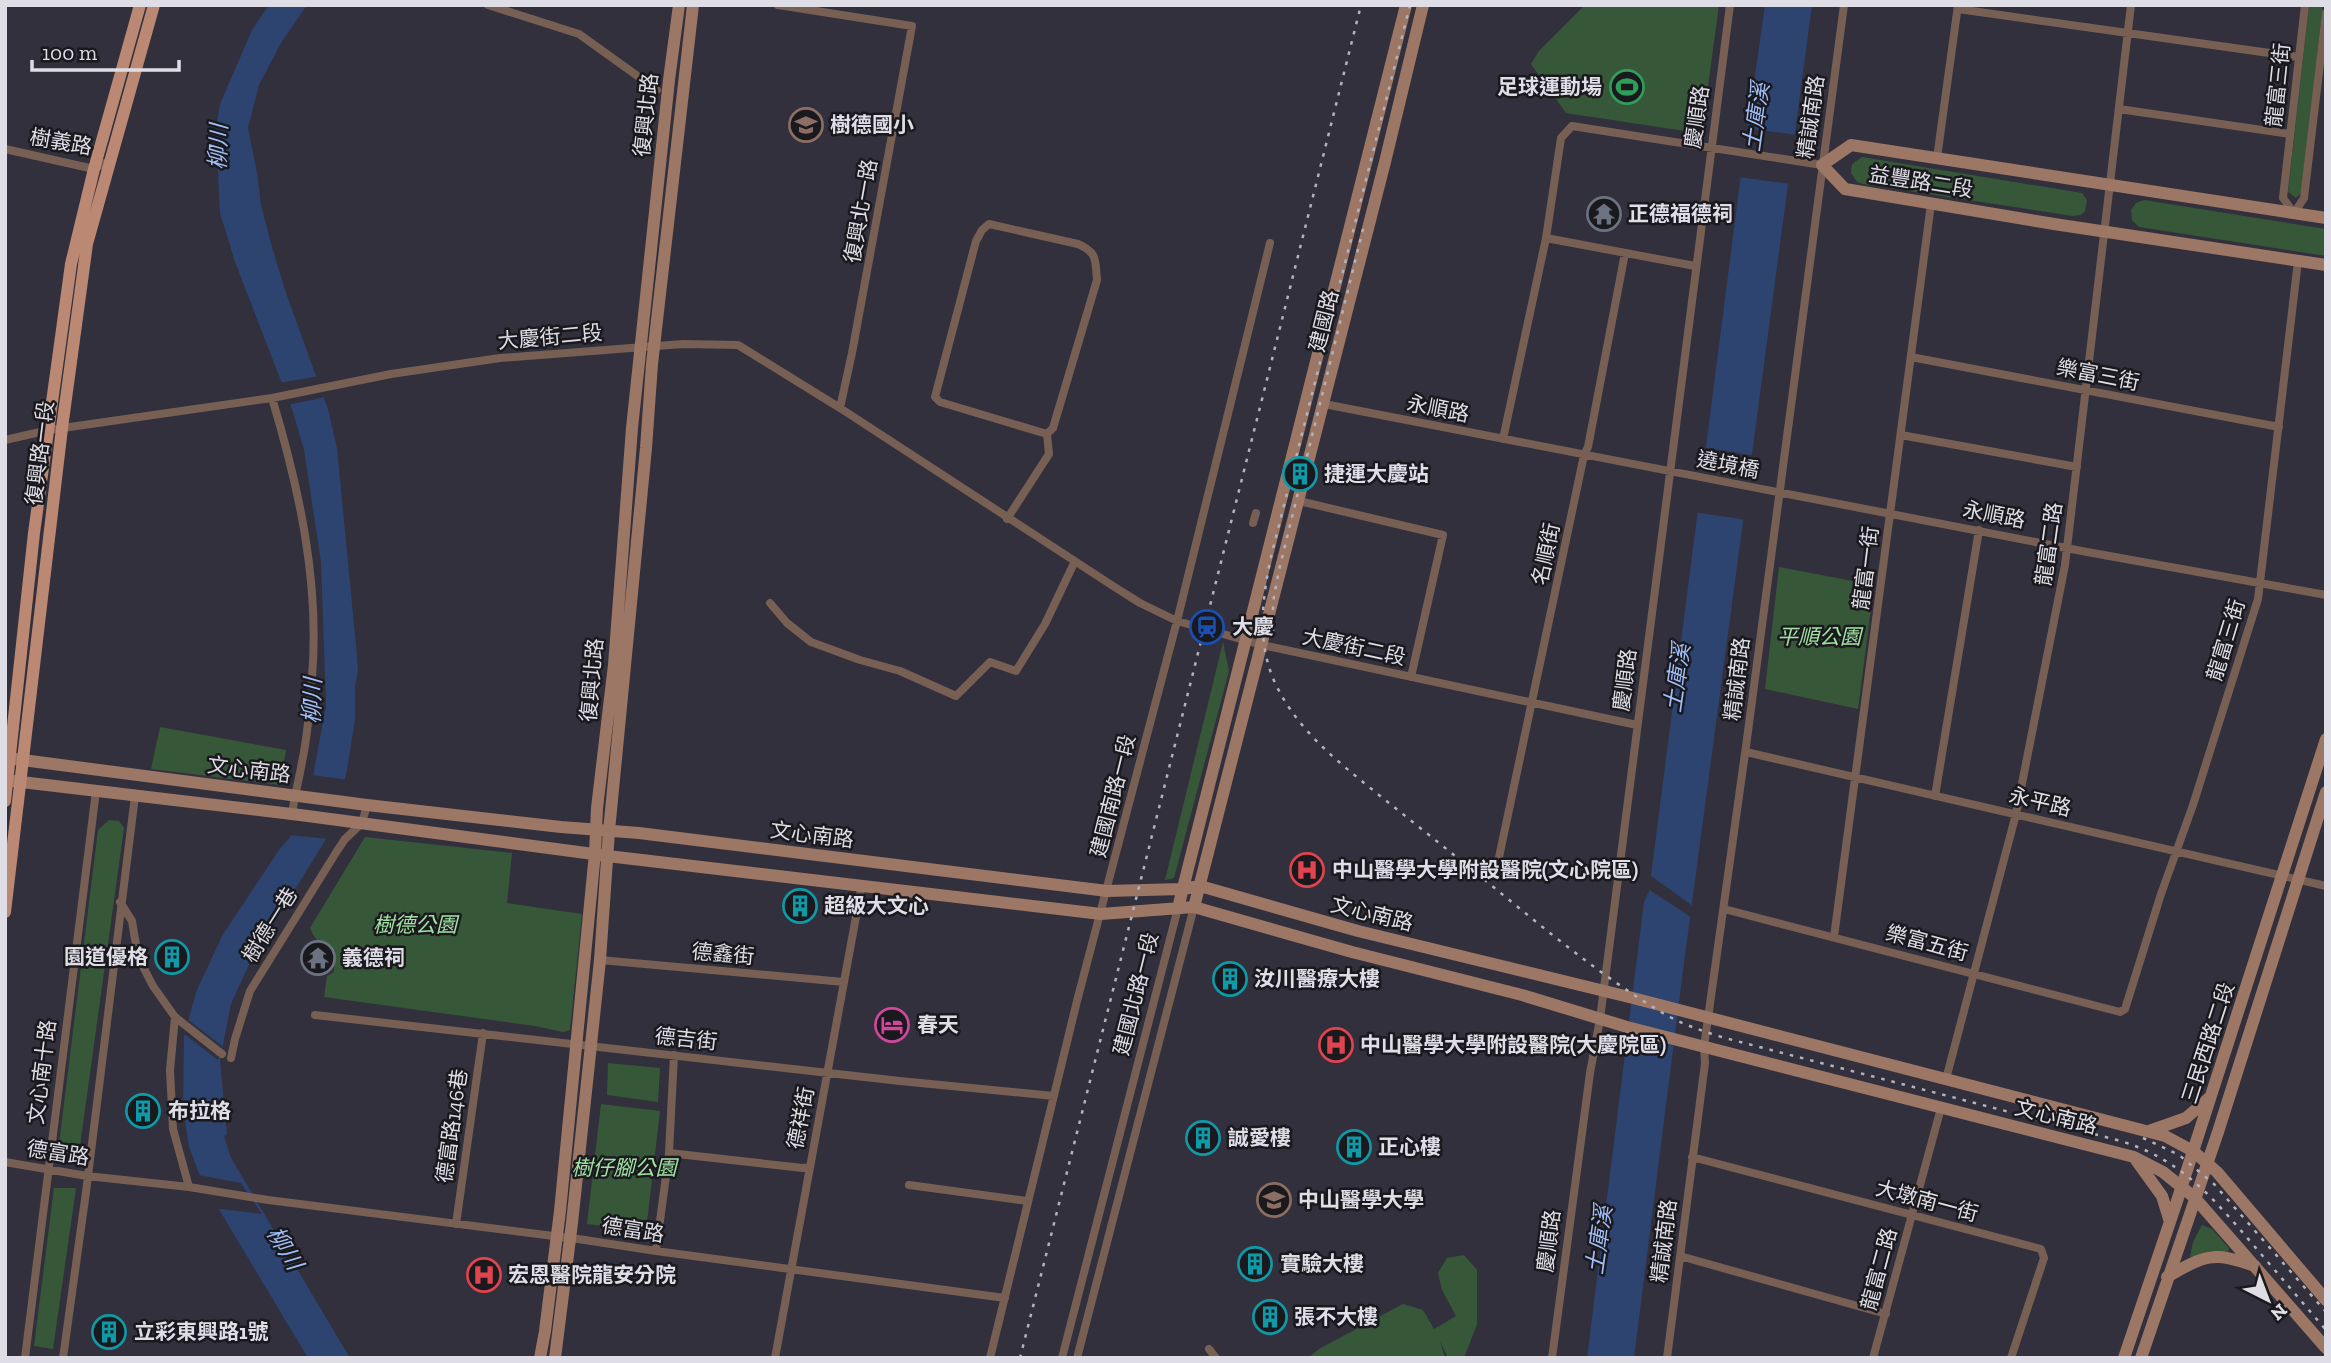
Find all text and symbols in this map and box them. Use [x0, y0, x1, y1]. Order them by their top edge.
scale bar [32, 28, 178, 72]
text: 100 m [42, 40, 97, 65]
street label: 龍富三街 [2261, 42, 2294, 128]
sports icon: 足球運動場 [1608, 68, 1646, 106]
street label: 復興北路 [629, 72, 662, 158]
place label: 足球運動場 [1497, 74, 1602, 99]
street label: 精誠南路 [1792, 74, 1829, 160]
water label: 土庫溪 [1737, 78, 1775, 153]
street label: 慶順路 [1680, 84, 1713, 150]
school or university icon: 樹德國小 [787, 106, 825, 144]
place label: 樹德國小 [830, 112, 914, 137]
water label: 柳川 [203, 121, 233, 170]
street label: 樹義路 [28, 124, 94, 159]
street label: 復興北一路 [839, 157, 882, 265]
street label: 益豐路二段 [1867, 161, 1975, 202]
temple icon: 正德福德祠 [1585, 195, 1623, 233]
place label: 正德福德祠 [1628, 201, 1733, 226]
street label: 建國路 [1304, 287, 1343, 354]
street label: 大慶街二段 [497, 319, 603, 354]
street label: 樂富三街 [2054, 354, 2142, 395]
street label: 永順路 [1405, 390, 1471, 427]
street label: 復興路一段 [21, 399, 58, 507]
street label: 遶境橋 [1695, 446, 1761, 483]
building icon: 捷運大慶站 [1281, 455, 1319, 493]
place label: 捷運大慶站 [1324, 461, 1429, 486]
street label: 永順路 [1961, 496, 2027, 533]
street label: 龍富二路 [2030, 501, 2067, 587]
street label: 名順街 [1527, 520, 1564, 587]
street label: 龍富一街 [1848, 525, 1883, 611]
street label: 龍富三街 [2201, 596, 2250, 684]
station icon: 大慶 [1188, 608, 1226, 646]
place label: 大慶 [1232, 614, 1274, 639]
street label: 大慶街二段 [1300, 623, 1408, 670]
park label: 平順公園 [1777, 624, 1864, 649]
street label: 精誠南路 [1719, 636, 1754, 722]
street label: 復興北路 [575, 637, 608, 723]
water label: 土庫溪 [1658, 639, 1696, 714]
street label: 慶順路 [1608, 647, 1641, 713]
water label: 柳川 [297, 675, 327, 724]
street label: 建國南路一段 [1085, 732, 1140, 860]
street label: 文心南路 [206, 752, 292, 787]
street label: 永平路 [2007, 782, 2074, 821]
street label: 文心南路 [769, 817, 855, 852]
hospital icon: 中山醫學大學附設醫院(文心院區) [1288, 851, 1326, 889]
place label: 中山醫學大學附設醫院(文心院區) [1332, 857, 1638, 882]
street label: 樹德一巷 [237, 882, 302, 967]
building icon: 超級大文心 [781, 887, 819, 925]
street label: 文心南路 [1328, 891, 1416, 936]
place label: 超級大文心 [824, 893, 929, 918]
park label: 樹德公園 [373, 912, 460, 937]
street label: 樂富五街 [1883, 920, 1971, 965]
street label: 建國北路一段 [1108, 930, 1163, 1058]
building icon: 園道優格 [153, 938, 191, 976]
street label: 德鑫街 [691, 938, 756, 969]
temple icon: 義德祠 [299, 939, 337, 977]
place label: 園道優格 [64, 944, 148, 969]
place label: 義德祠 [342, 945, 405, 970]
building icon: 汝川醫療大樓 [1211, 960, 1249, 998]
place label: 汝川醫療大樓 [1254, 966, 1380, 991]
street label: 三民西路二段 [2176, 979, 2239, 1107]
hotel icon: 春天 [873, 1006, 911, 1044]
place label: 春天 [917, 1012, 959, 1037]
street label: 文心南十路 [23, 1018, 60, 1126]
street label: 德吉街 [653, 1023, 719, 1054]
hospital icon: 中山醫學大學附設醫院(大慶院區) [1317, 1026, 1355, 1064]
place label: 中山醫學大學附設醫院(大慶院區) [1360, 1032, 1666, 1057]
street label: 德富路146巷 [431, 1067, 472, 1184]
street label: 德祥街 [782, 1085, 819, 1151]
building icon: 布拉格 [124, 1092, 162, 1130]
street label: 文心南路 [2012, 1094, 2100, 1139]
place label: 布拉格 [168, 1098, 231, 1123]
building icon: 誠愛樓 [1184, 1119, 1222, 1157]
place label: 誠愛樓 [1228, 1125, 1291, 1150]
building icon: 正心樓 [1335, 1128, 1373, 1166]
place label: 正心樓 [1378, 1134, 1441, 1159]
street label: 德富路 [25, 1135, 91, 1170]
park label: 樹仔腳公園 [572, 1155, 679, 1180]
street label: 大墩南一街 [1873, 1175, 1981, 1226]
school or university icon: 中山醫學大學 [1255, 1181, 1293, 1219]
place label: 中山醫學大學 [1298, 1187, 1424, 1212]
street label: 精誠南路 [1646, 1198, 1681, 1284]
water label: 土庫溪 [1580, 1201, 1618, 1276]
street label: 慶順路 [1532, 1208, 1565, 1274]
street label: 德富路 [600, 1212, 666, 1247]
water label: 柳川 [261, 1221, 310, 1277]
street label: 龍富二路 [1856, 1225, 1901, 1313]
building icon: 實驗大樓 [1236, 1245, 1274, 1283]
place label: 實驗大樓 [1280, 1251, 1364, 1276]
hospital icon: 宏恩醫院龍安分院 [465, 1256, 503, 1294]
place label: 宏恩醫院龍安分院 [508, 1262, 676, 1287]
north arrow [2233, 1265, 2303, 1335]
building icon: 張不大樓 [1251, 1298, 1289, 1336]
text: N [2266, 1299, 2292, 1326]
place label: 張不大樓 [1294, 1304, 1378, 1329]
building icon: 立彩東興路1號 [90, 1313, 128, 1351]
place label: 立彩東興路1號 [134, 1319, 268, 1344]

